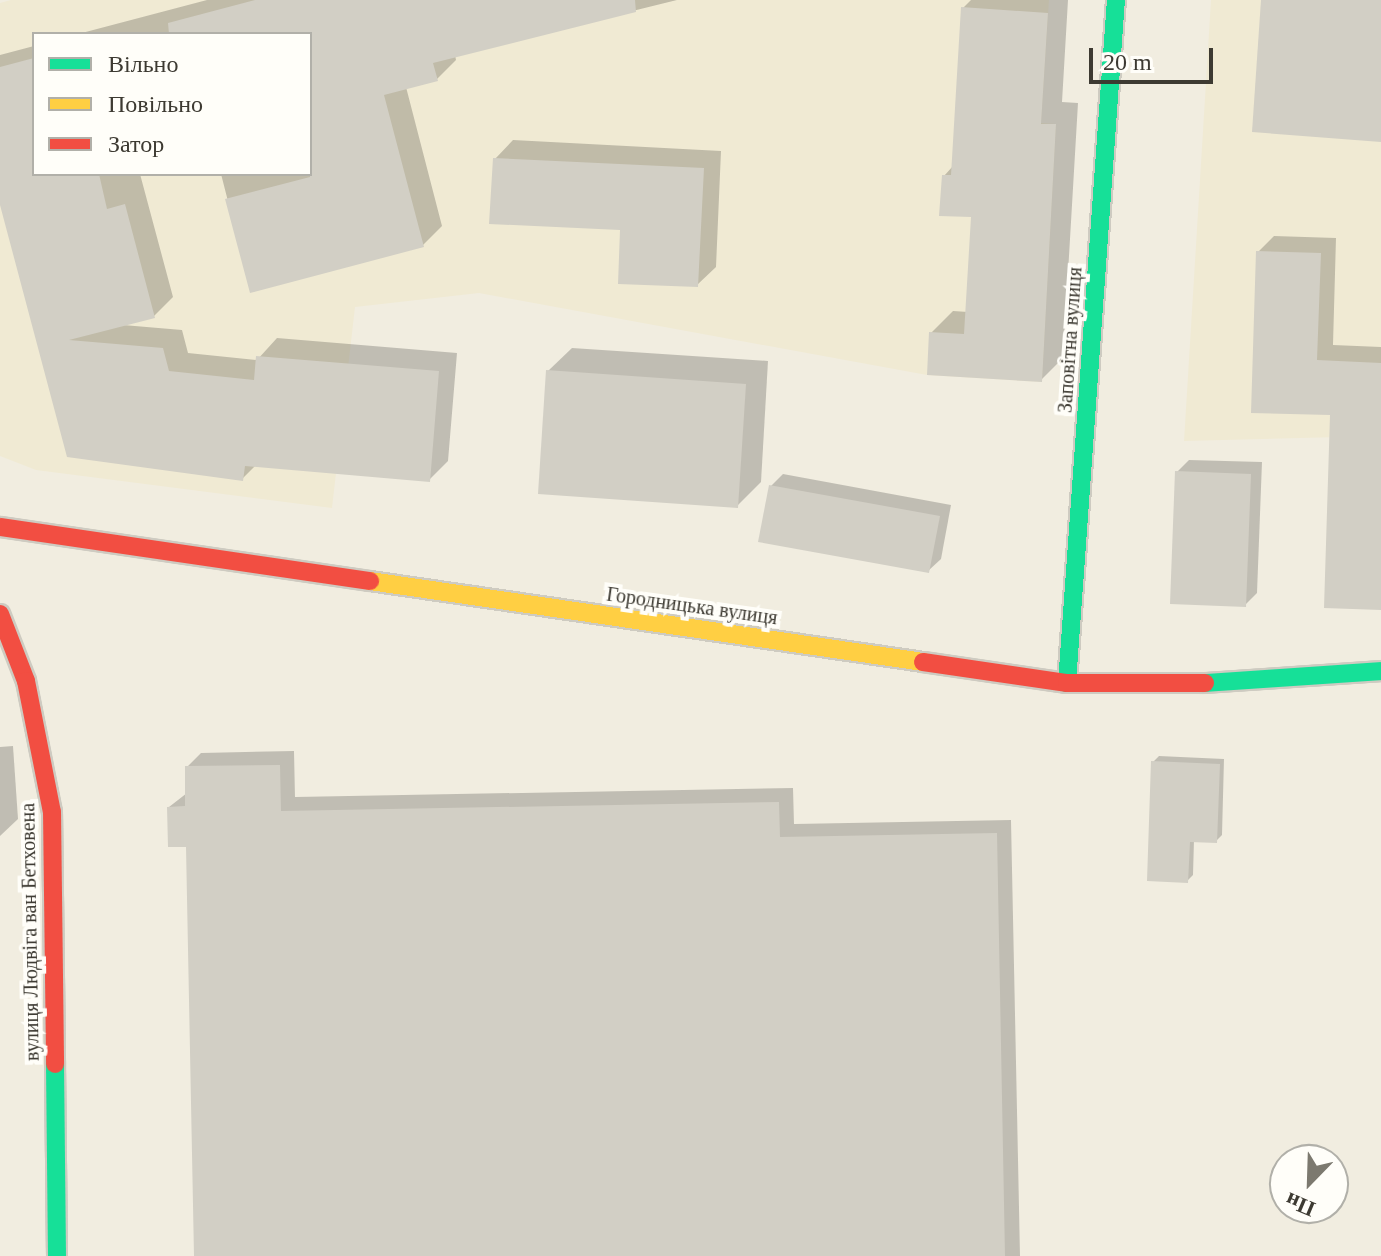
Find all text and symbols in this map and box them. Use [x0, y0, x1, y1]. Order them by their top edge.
legend [32, 32, 312, 176]
scale bar [1093, 32, 1217, 82]
text: 20 m [1103, 49, 1152, 75]
text: Вільно [108, 51, 178, 77]
text: Повільно [108, 91, 203, 117]
text: Затор [108, 131, 164, 157]
street label: Заповітна вулиця [1053, 266, 1087, 414]
street label: Городницька вулиця [605, 582, 779, 630]
street label: вулиця Людвіга ван Бетховена [16, 803, 44, 1061]
north arrow [1269, 1144, 1349, 1224]
text: Пн [1282, 1187, 1319, 1222]

